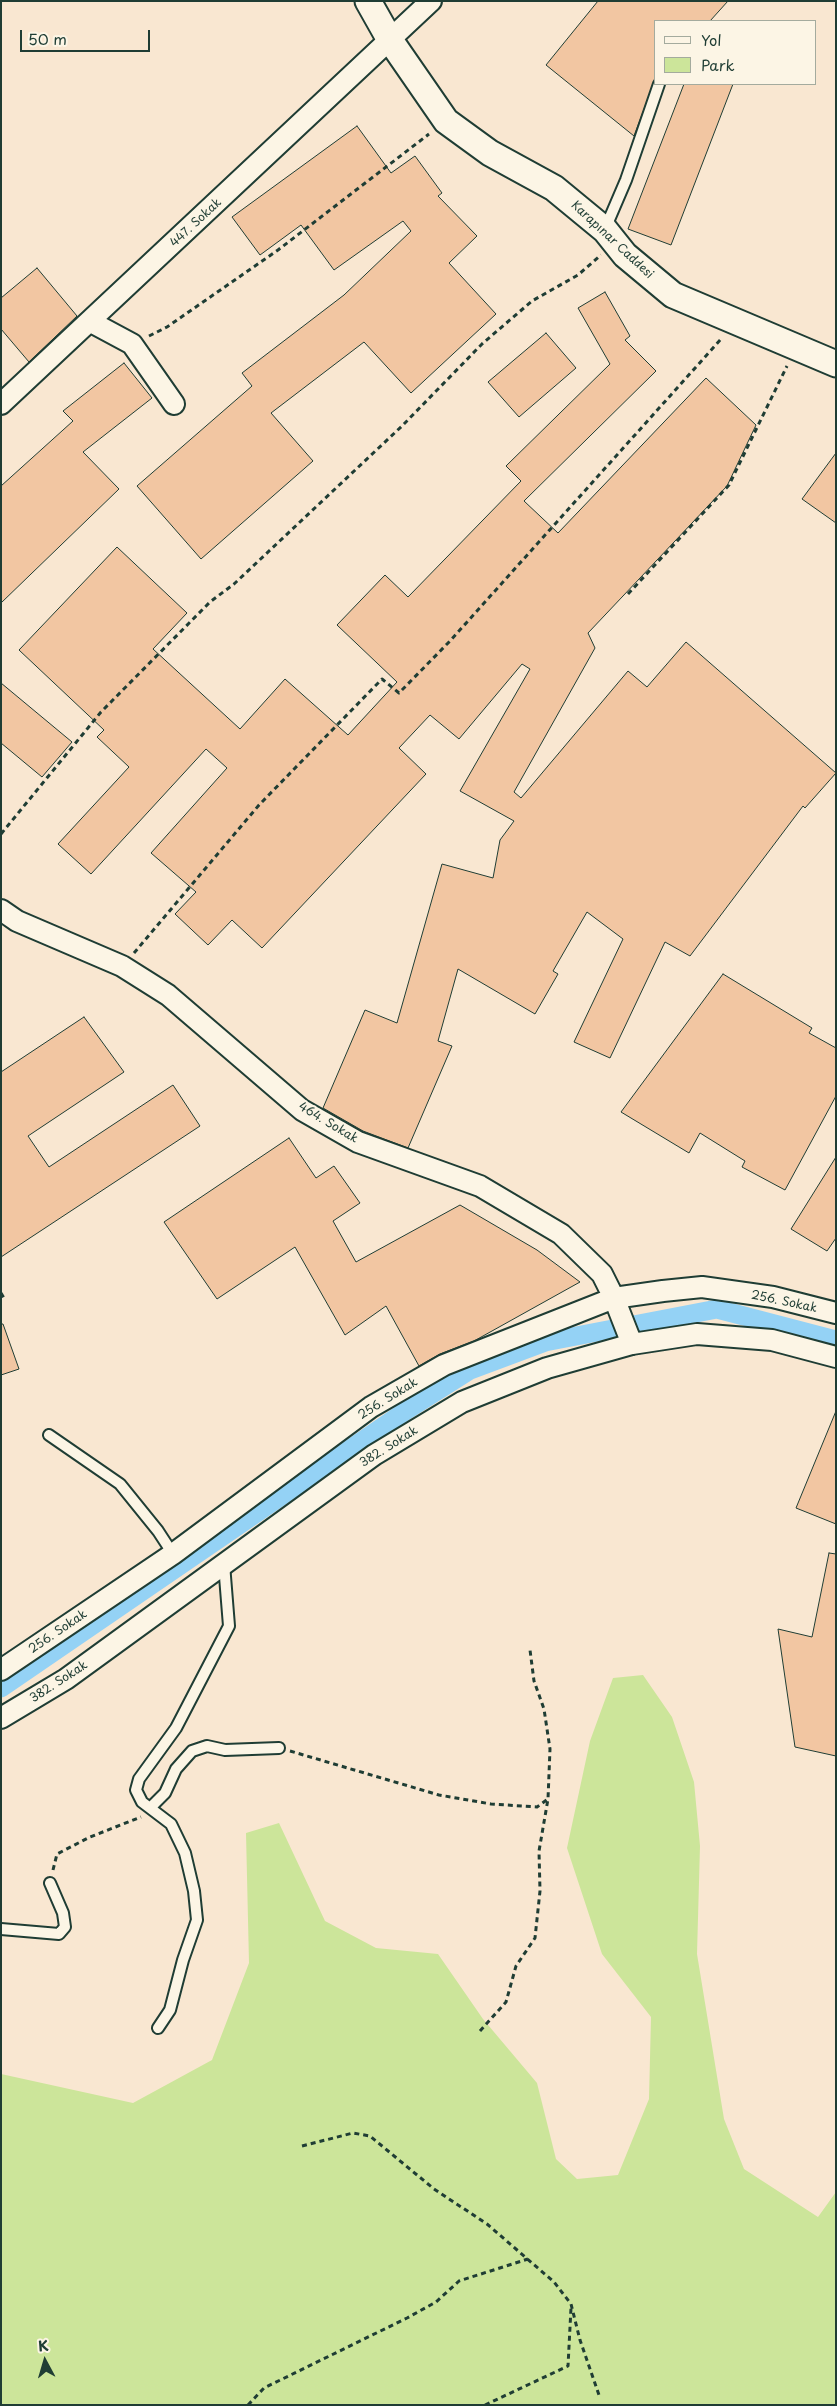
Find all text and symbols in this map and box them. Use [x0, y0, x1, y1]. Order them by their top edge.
scale bar [22, 20, 152, 52]
legend [654, 20, 817, 85]
text: 50 m [28, 27, 67, 50]
text: Yol [701, 28, 722, 51]
text: Park [701, 53, 735, 76]
street label: 447. Sokak [167, 196, 225, 250]
street label: Karapınar Caddesi [568, 198, 656, 282]
street label: 464. Sokak [295, 1100, 361, 1146]
street label: 256. Sokak [750, 1288, 818, 1316]
street label: 256. Sokak [356, 1375, 420, 1423]
street label: 382. Sokak [357, 1423, 421, 1471]
street label: 256. Sokak [26, 1607, 90, 1657]
street label: 382. Sokak [28, 1658, 90, 1706]
text: K [37, 2335, 50, 2357]
north arrow [20, 2336, 70, 2386]

